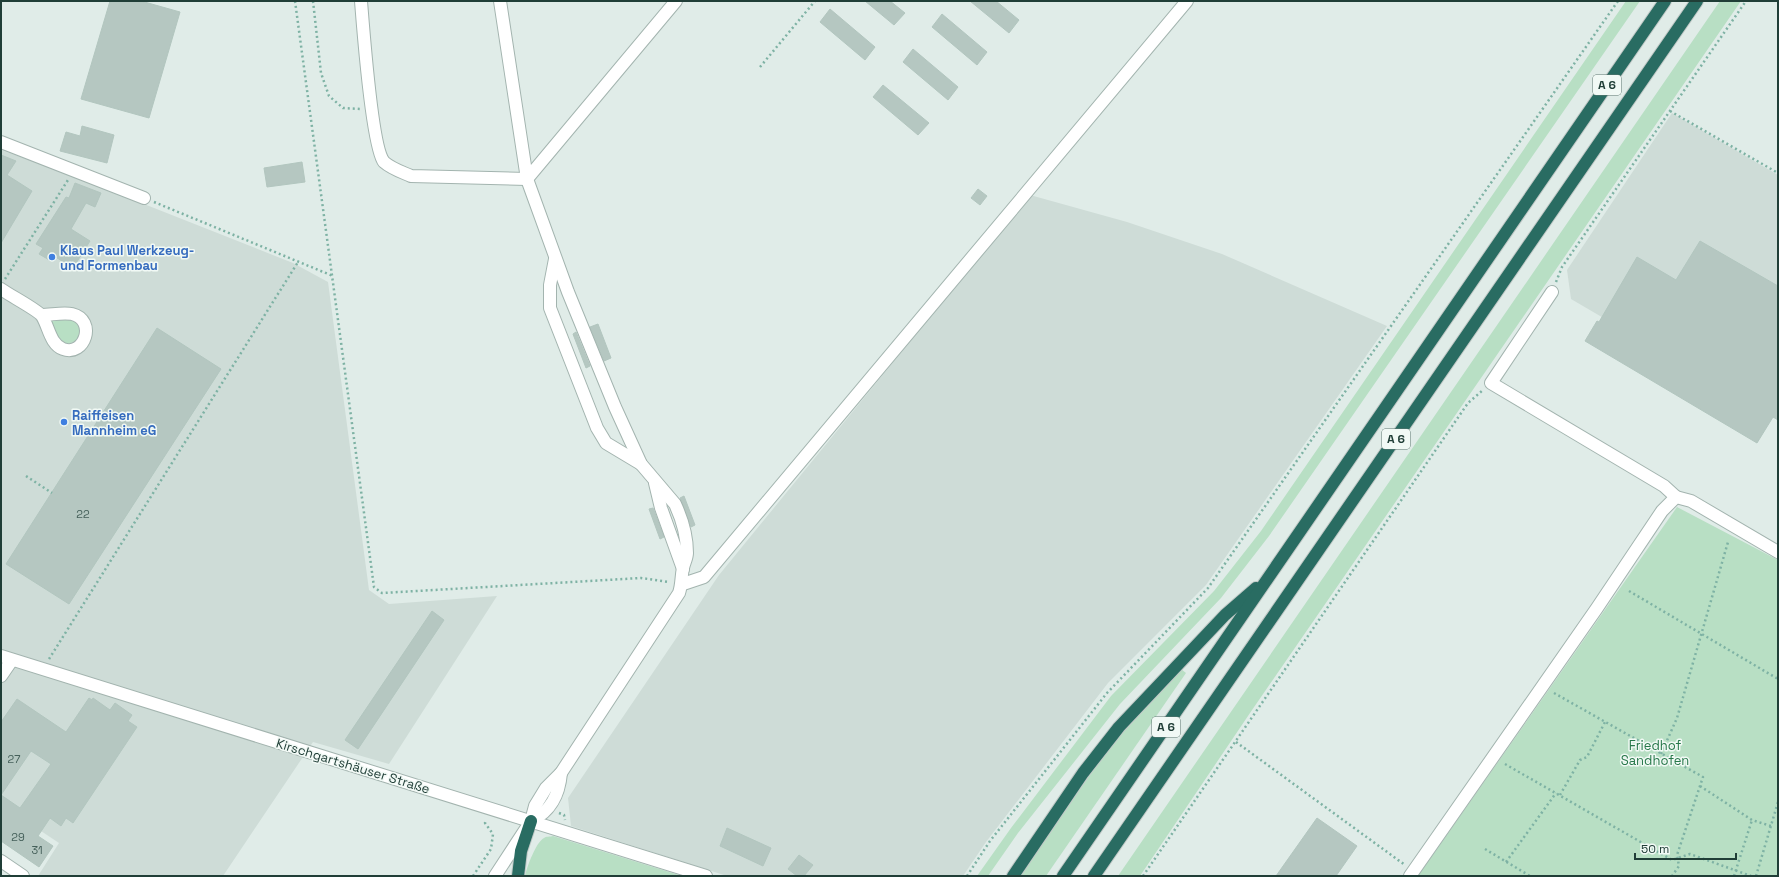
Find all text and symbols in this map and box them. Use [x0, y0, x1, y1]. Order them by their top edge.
road number: A 6 [1593, 75, 1621, 95]
place label: Klaus Paul Werkzeug- und Formenbau [60, 242, 194, 274]
marker: Klaus Paul Werkzeug- und Formenbau [47, 252, 57, 262]
place label: Raiffeisen Mannheim eG [72, 407, 156, 439]
marker: Raiffeisen Mannheim eG [59, 417, 69, 427]
road number: A 6 [1382, 429, 1410, 449]
house number: 22 [76, 507, 90, 521]
road number: A 6 [1152, 717, 1180, 737]
street label: Kirschgartshäuser Straße [274, 734, 432, 798]
park label: Friedhof Sandhofen [1621, 737, 1689, 769]
house number: 27 [8, 752, 20, 766]
house number: 29 [11, 830, 25, 844]
scale bar [1635, 835, 1736, 861]
text: 50 m [1641, 841, 1669, 857]
house number: 31 [31, 843, 43, 857]

